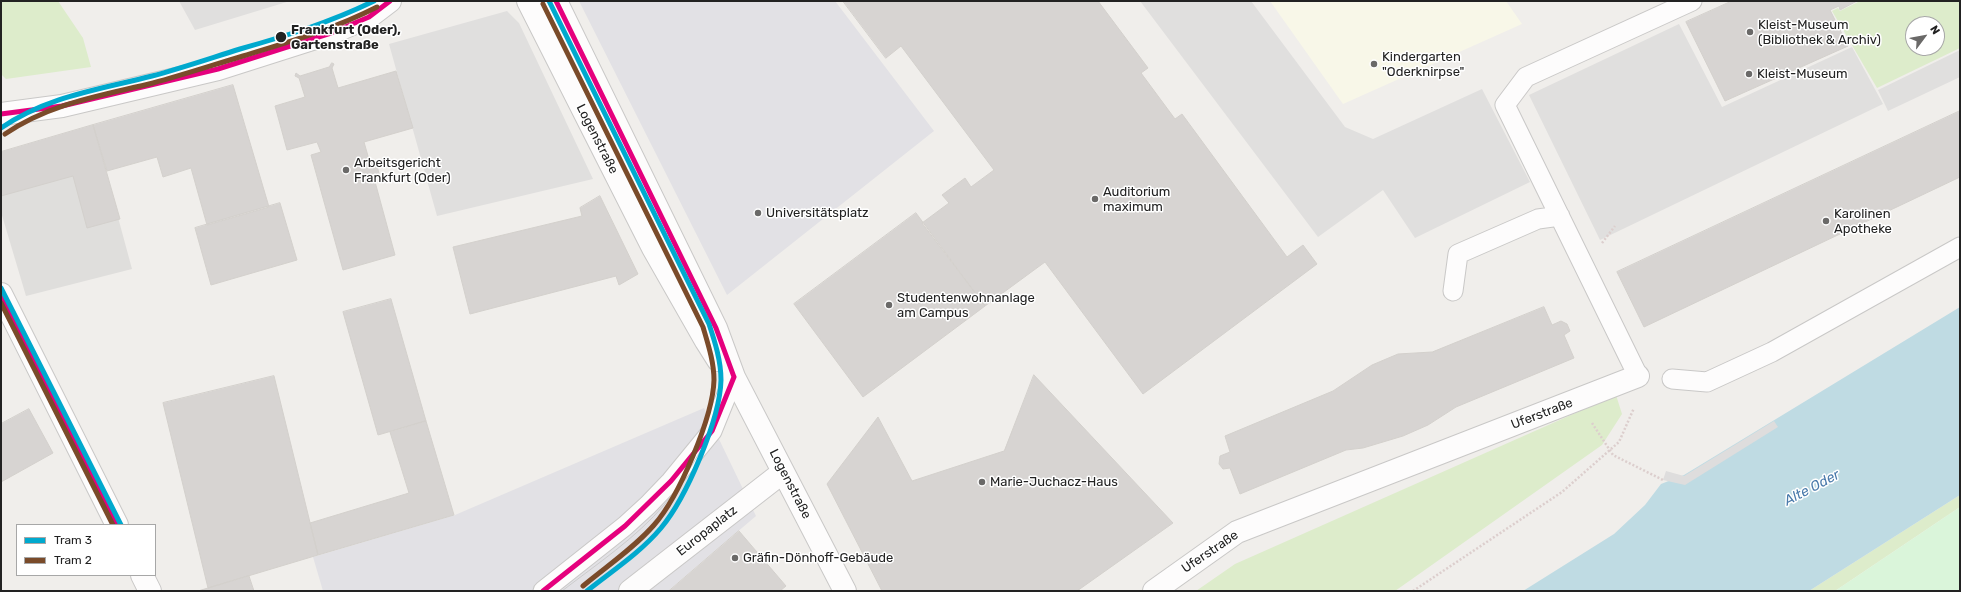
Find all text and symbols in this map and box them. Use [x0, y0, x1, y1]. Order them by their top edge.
north arrow [1905, 16, 1945, 56]
place label: Kleist-Museum (Bibliothek & Archiv) [1758, 17, 1881, 48]
place label: Frankfurt (Oder), Gartenstraße [291, 22, 401, 53]
text: N [1927, 23, 1942, 37]
marker: Kleist-Museum (Bibliothek & Archiv) [1745, 27, 1755, 37]
marker: Frankfurt (Oder), Gartenstraße [274, 30, 288, 44]
place label: Kindergarten "Oderknirpse" [1382, 49, 1464, 80]
marker: Kindergarten "Oderknirpse" [1369, 59, 1379, 69]
place label: Kleist-Museum [1757, 66, 1848, 82]
marker: Kleist-Museum [1744, 69, 1754, 79]
street label: Logenstraße [573, 102, 621, 176]
place label: Arbeitsgericht Frankfurt (Oder) [354, 155, 451, 186]
marker: Arbeitsgericht Frankfurt (Oder) [341, 165, 351, 175]
place label: Auditorium maximum [1103, 184, 1170, 215]
marker: Auditorium maximum [1090, 194, 1100, 204]
place label: Universitätsplatz [766, 205, 869, 221]
place label: Karolinen Apotheke [1834, 206, 1892, 237]
marker: Universitätsplatz [753, 208, 763, 218]
marker: Karolinen Apotheke [1821, 216, 1831, 226]
place label: Studentenwohnanlage am Campus [897, 290, 1035, 321]
marker: Studentenwohnanlage am Campus [884, 300, 894, 310]
street label: Uferstraße [1509, 395, 1575, 433]
street label: Logenstraße [766, 447, 814, 521]
water label: Alte Oder [1781, 466, 1843, 510]
place label: Marie-Juchacz-Haus [990, 474, 1118, 490]
marker: Marie-Juchacz-Haus [977, 477, 987, 487]
street label: Europaplatz [674, 503, 740, 559]
legend [16, 524, 156, 576]
street label: Uferstraße [1179, 527, 1241, 577]
text: Tram 3 [54, 533, 92, 547]
place label: Gräfin-Dönhoff-Gebäude [743, 550, 893, 566]
text: Tram 2 [54, 553, 92, 567]
marker: Gräfin-Dönhoff-Gebäude [730, 553, 740, 563]

